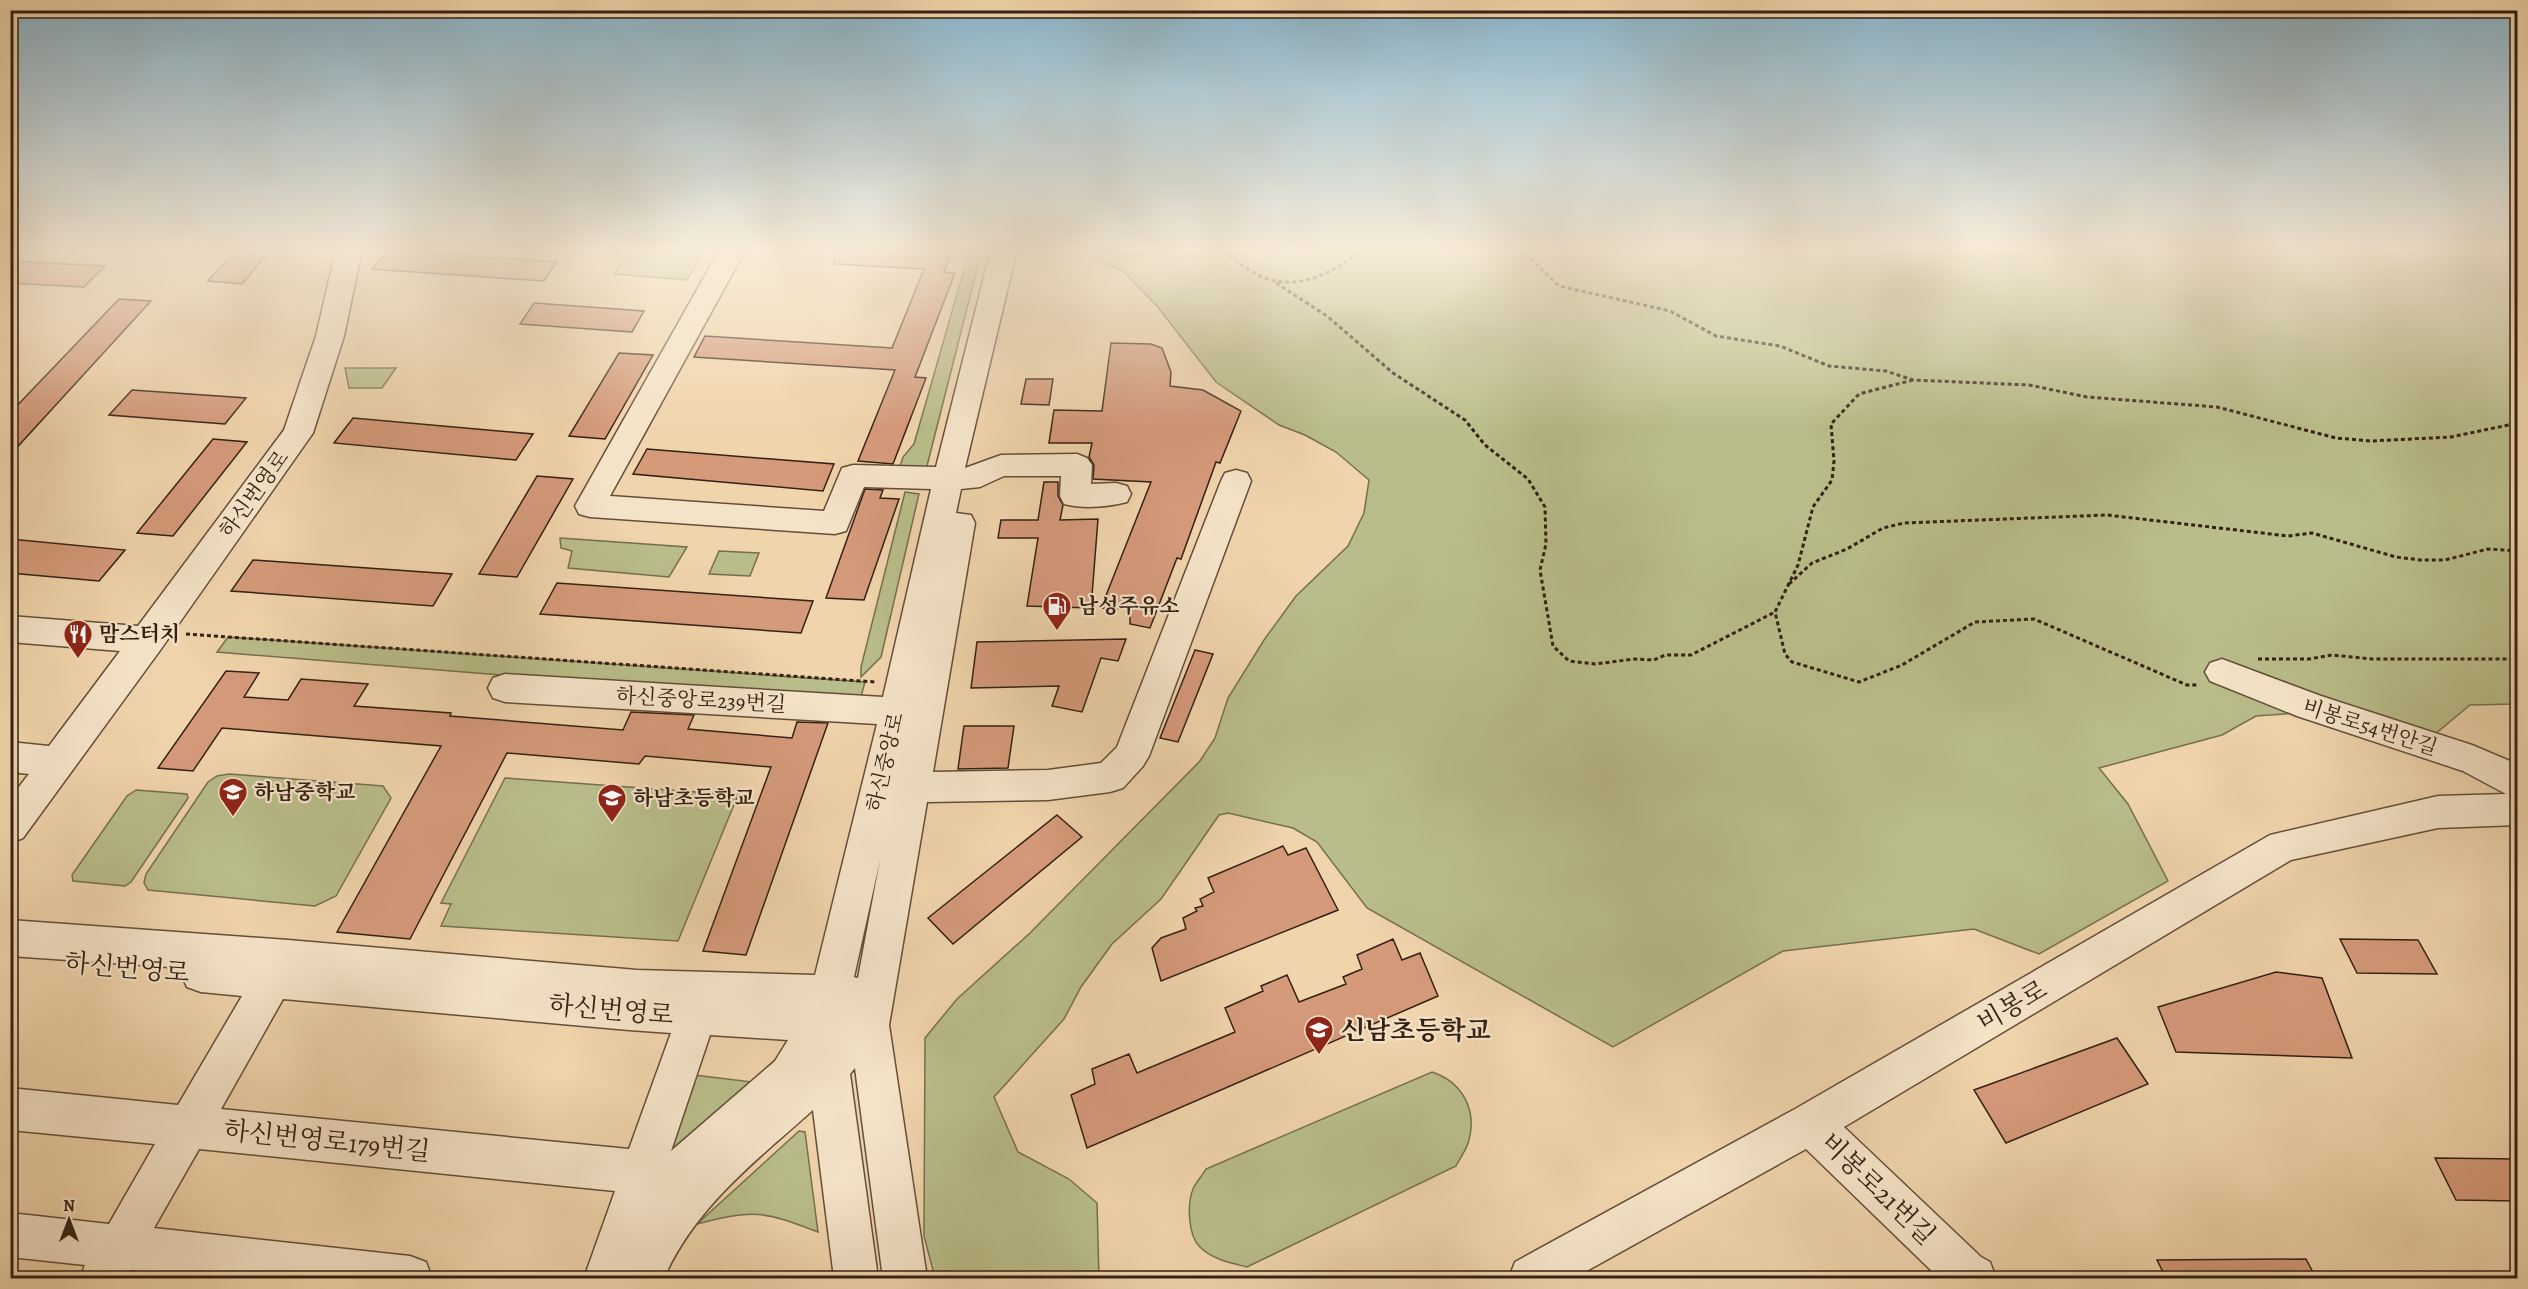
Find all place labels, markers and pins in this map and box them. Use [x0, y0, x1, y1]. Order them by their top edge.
fuel station icon: 남성주유소 [1041, 590, 1073, 632]
place label: 남성주유소 [1078, 592, 1179, 620]
restaurant icon: 맘스터치 [62, 618, 94, 660]
place label: 맘스터치 [99, 620, 180, 648]
school or university icon: 하남중학교 [217, 776, 249, 818]
place label: 하남중학교 [254, 778, 355, 806]
school or university icon: 하남초등학교 [596, 782, 628, 824]
place label: 하남초등학교 [633, 784, 755, 812]
place label: 신남초등학교 [1340, 1013, 1491, 1048]
school or university icon: 신남초등학교 [1303, 1014, 1335, 1056]

